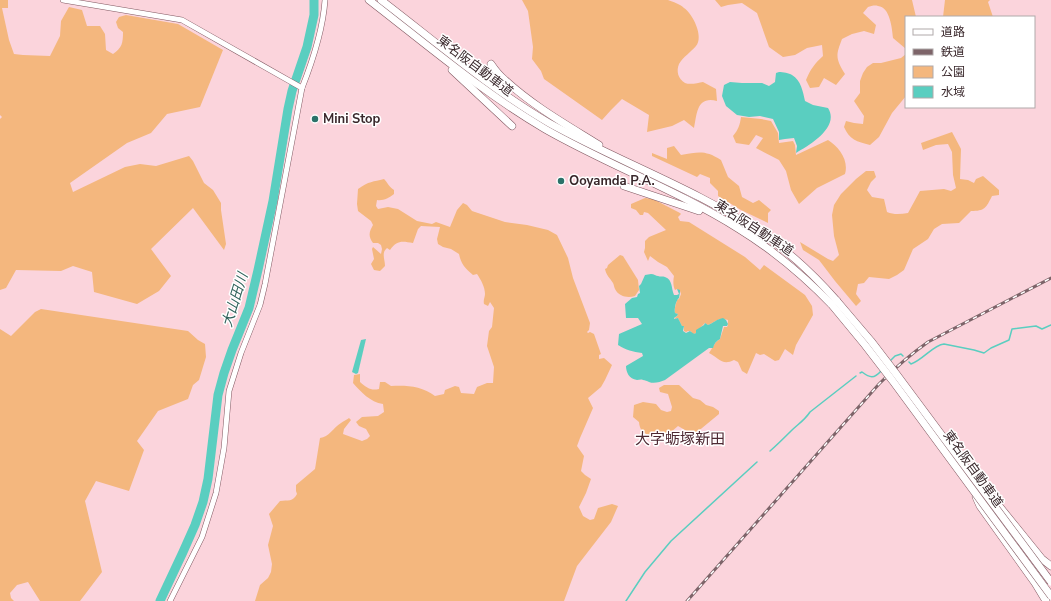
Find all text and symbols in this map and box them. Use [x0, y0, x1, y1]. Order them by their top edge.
legend [905, 16, 1035, 108]
text: 道路 [941, 24, 965, 40]
street label: 東名阪自動車道 [433, 31, 517, 101]
text: 鉄道 [941, 44, 965, 60]
text: 公園 [941, 64, 965, 80]
text: 水域 [941, 84, 965, 100]
place label: Mini Stop [323, 110, 381, 128]
marker: Mini Stop [310, 114, 320, 124]
place label: Ooyamda P.A. [569, 172, 655, 190]
marker: Ooyamda P.A. [556, 176, 566, 186]
street label: 東名阪自動車道 [711, 196, 797, 260]
water label: 大山田川 [218, 269, 253, 330]
street label: 東名阪自動車道 [939, 427, 1007, 511]
district label: 大字蛎塚新田 [635, 429, 725, 449]

